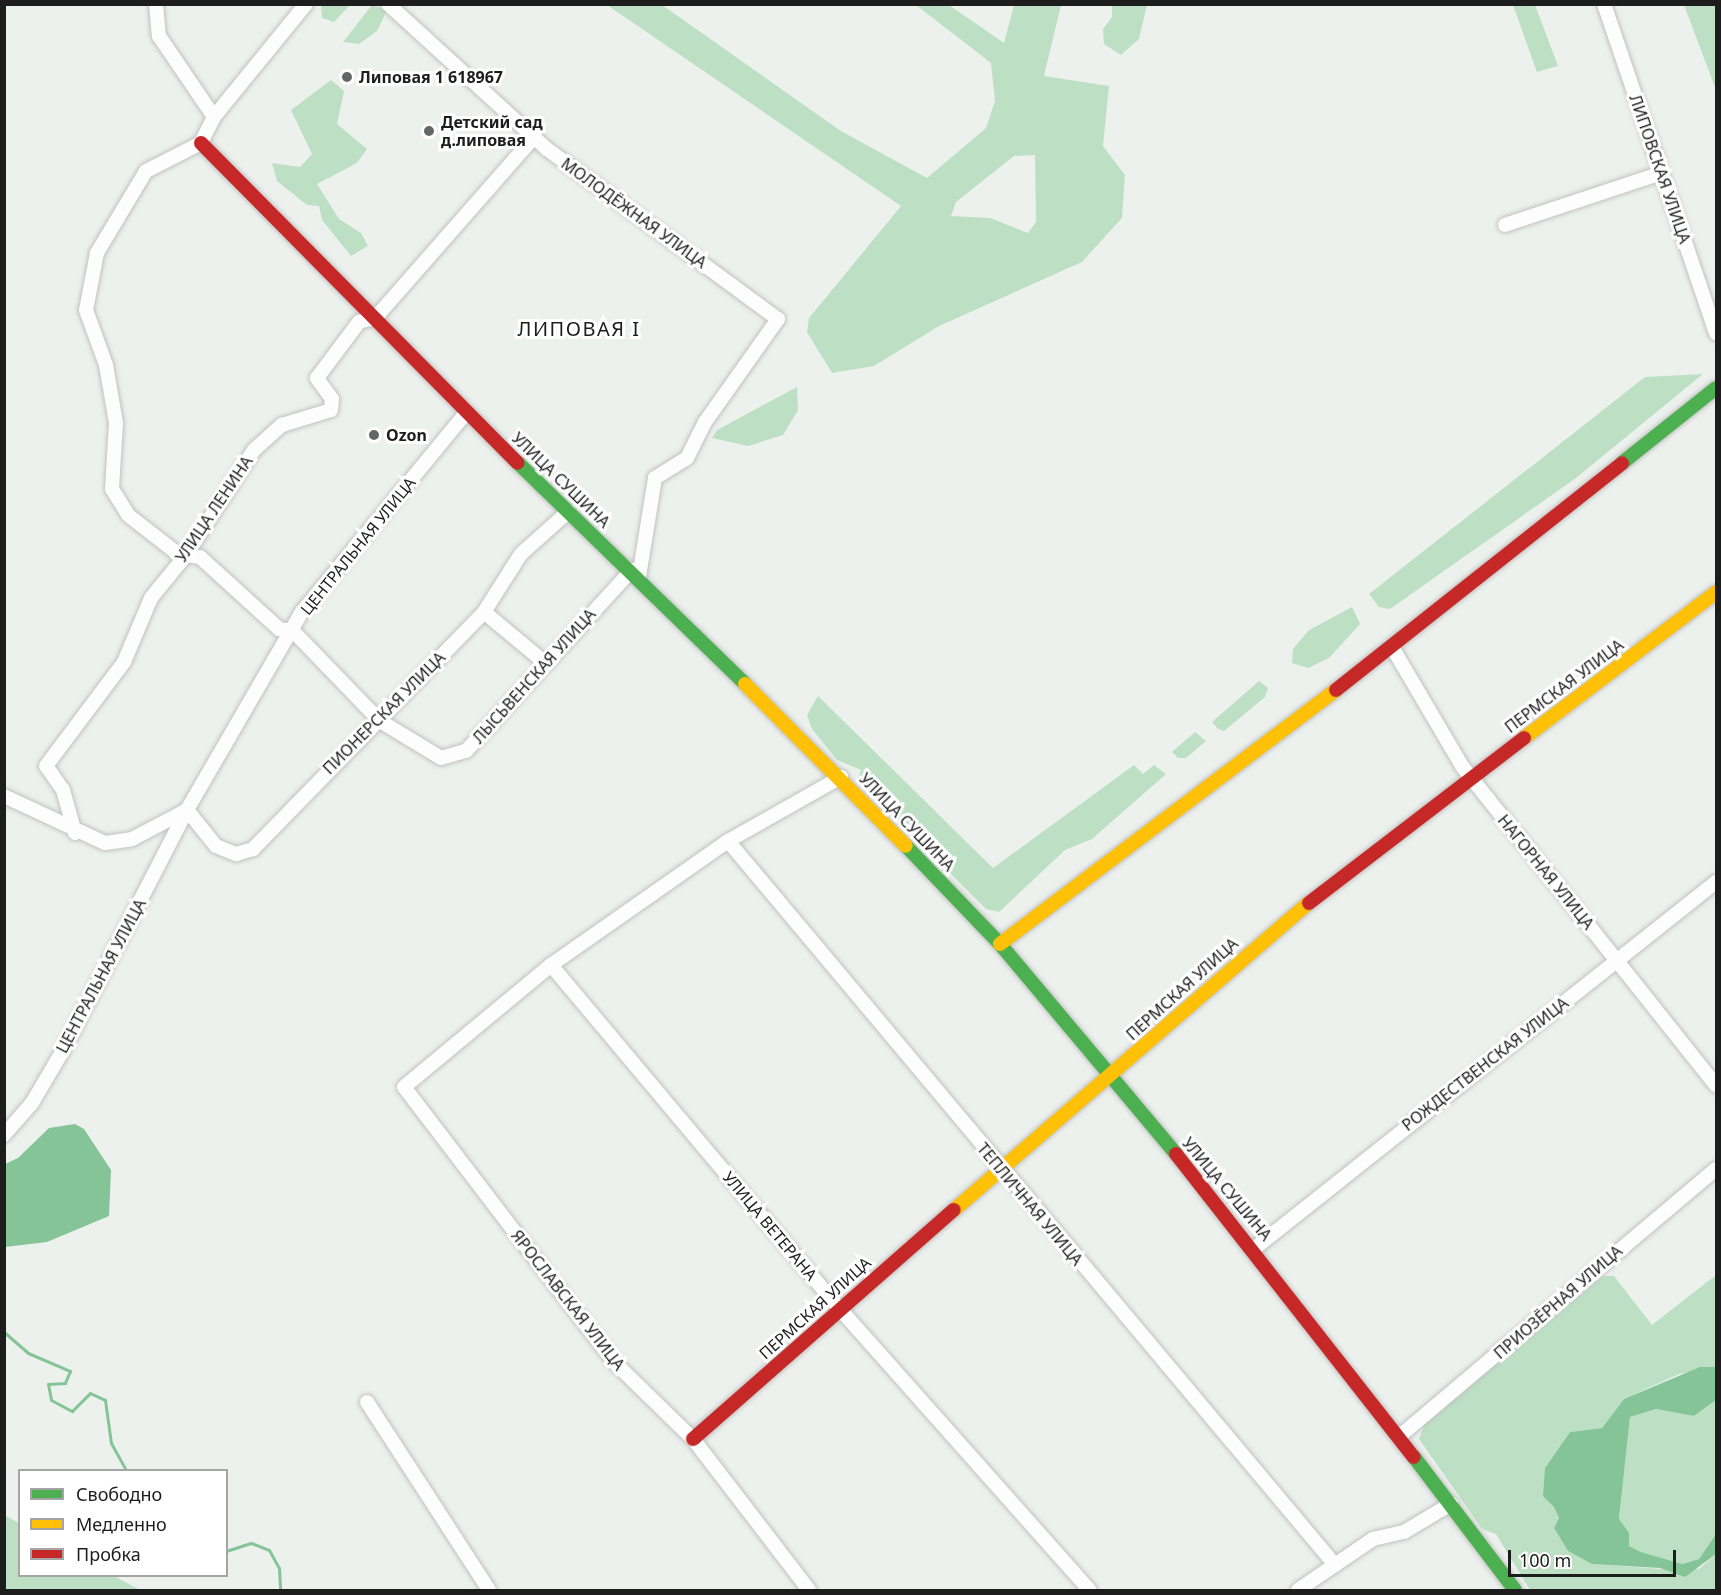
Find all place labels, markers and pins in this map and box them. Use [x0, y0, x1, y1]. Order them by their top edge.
place label: Липовая 1 618967 [359, 67, 503, 87]
marker: Липовая 1 618967 [340, 70, 354, 84]
place label: Детский сад д.липовая [441, 112, 543, 150]
marker: Детский сад д.липовая [422, 124, 436, 138]
place label: Ozon [386, 425, 427, 445]
marker: Ozon [367, 428, 381, 442]

